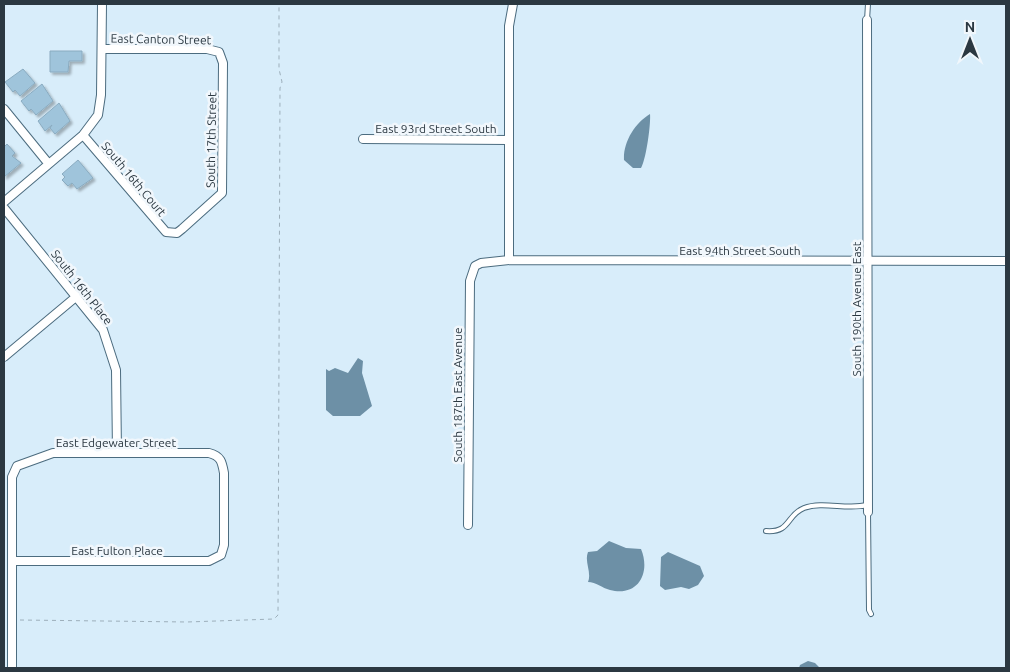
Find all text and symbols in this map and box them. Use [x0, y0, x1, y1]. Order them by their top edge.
north arrow [945, 15, 995, 65]
text: N [965, 19, 975, 35]
street label: East Canton Street [111, 32, 212, 46]
street label: South 17th Street [204, 92, 218, 188]
street label: East 93rd Street South [375, 122, 497, 135]
street label: South 16th Court [99, 139, 169, 219]
street label: South 190th Avenue East [850, 241, 863, 377]
street label: East 94th Street South [679, 244, 801, 257]
street label: South 16th Place [49, 247, 115, 327]
street label: South 187th East Avenue [451, 327, 464, 463]
street label: East Edgewater Street [56, 436, 176, 449]
street label: East Fulton Place [71, 544, 163, 557]

